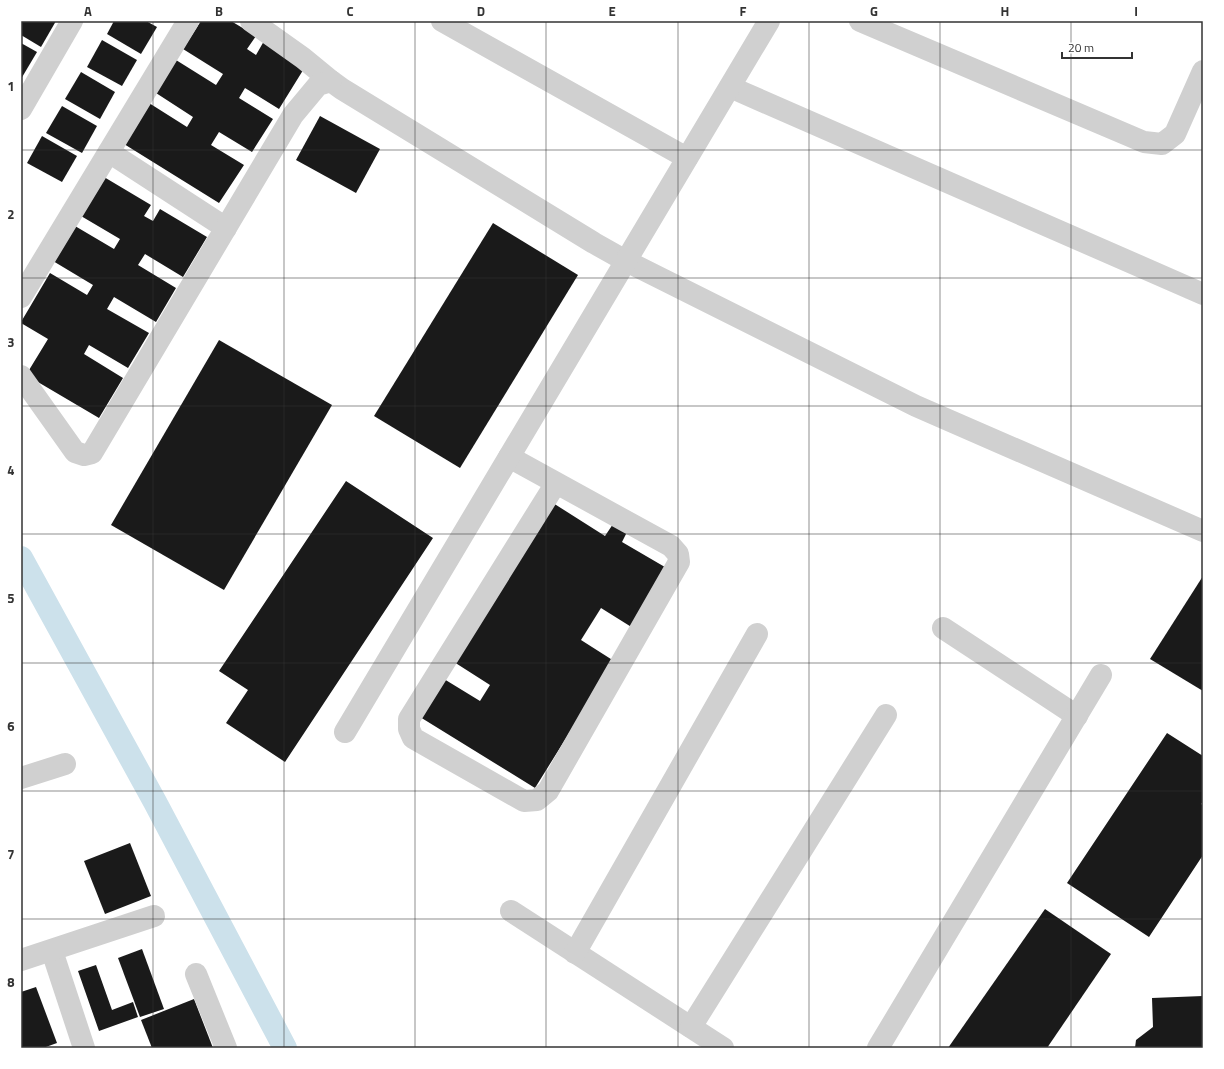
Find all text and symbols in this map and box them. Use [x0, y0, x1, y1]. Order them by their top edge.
text: A [84, 1, 92, 21]
text: B [215, 1, 223, 21]
text: C [346, 1, 354, 21]
text: D [477, 1, 485, 21]
text: E [608, 1, 616, 21]
text: F [740, 1, 747, 21]
text: G [870, 1, 878, 21]
text: H [1001, 1, 1009, 21]
text: I [1134, 1, 1138, 21]
scale bar [1062, 34, 1132, 60]
text: 20 m [1068, 38, 1094, 57]
text: 1 [7, 76, 15, 96]
text: 2 [7, 204, 15, 224]
text: 3 [7, 332, 15, 352]
text: 4 [7, 460, 15, 480]
text: 5 [7, 588, 15, 608]
text: 6 [7, 716, 15, 736]
text: 7 [7, 844, 15, 864]
text: 8 [7, 972, 15, 992]

